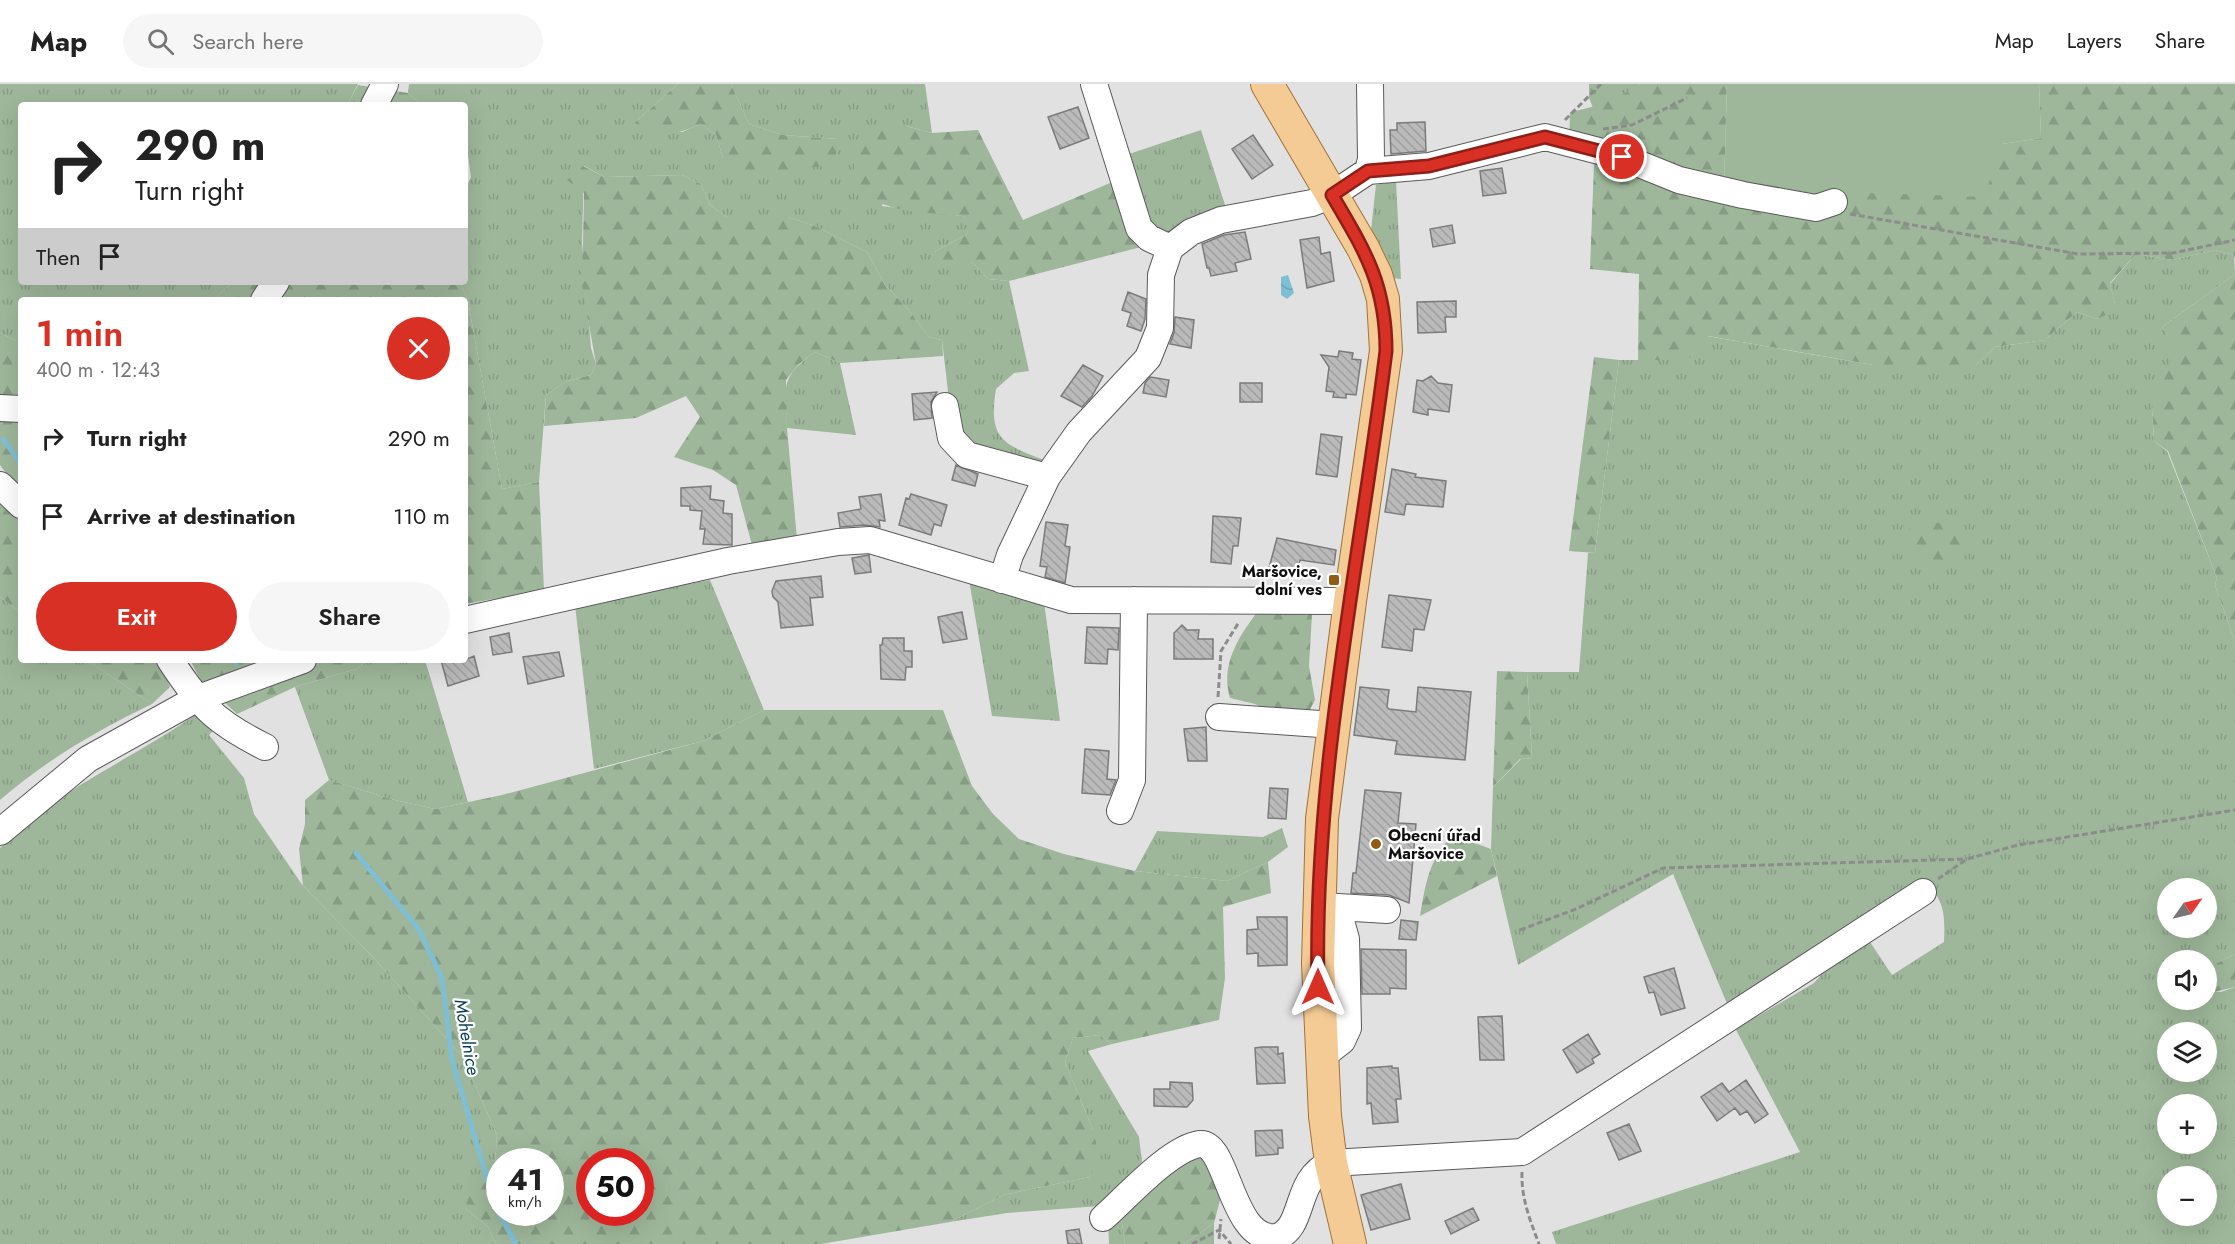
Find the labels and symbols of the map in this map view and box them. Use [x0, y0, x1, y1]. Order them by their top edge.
pin [1596, 131, 1647, 182]
place label: Maršovice, dolní ves [1242, 560, 1322, 601]
marker: Maršovice, dolní ves [1327, 573, 1341, 587]
place label: Obecní úřad Maršovice [1388, 824, 1481, 865]
marker: Obecní úřad Maršovice [1369, 837, 1383, 851]
north arrow [2157, 878, 2217, 938]
position arrow [1286, 955, 1350, 1019]
water label: Mohelnice [448, 997, 486, 1077]
speed limit sign: 50 [576, 1148, 654, 1226]

